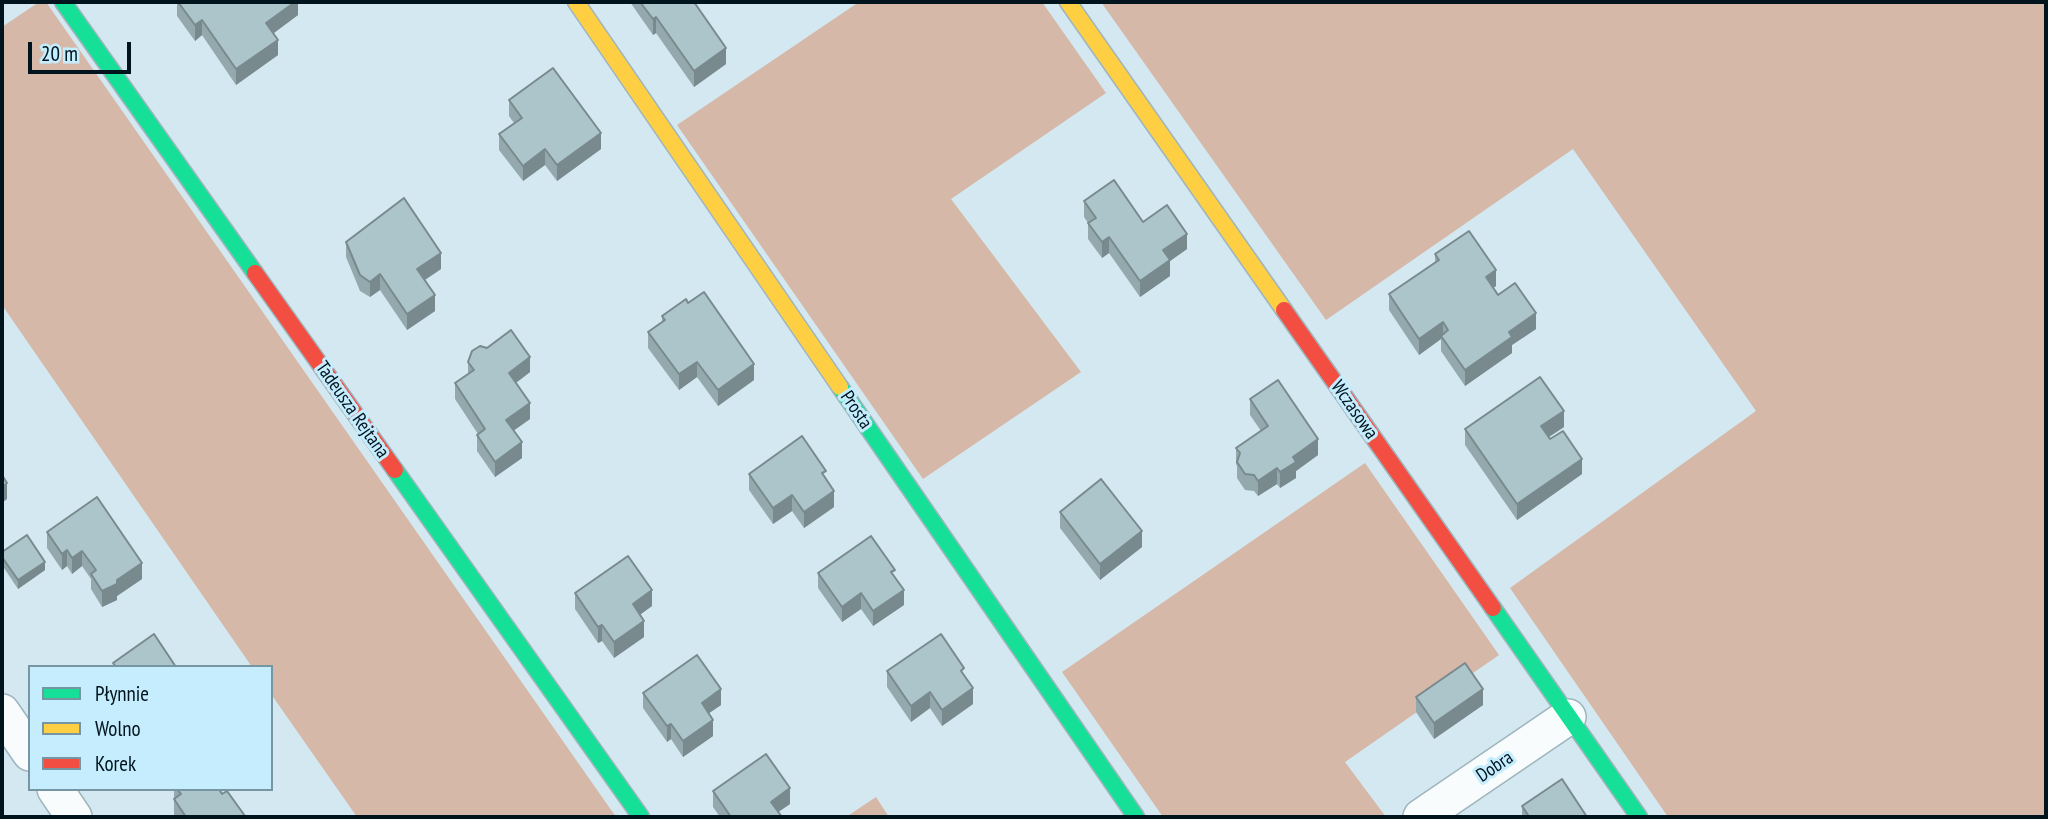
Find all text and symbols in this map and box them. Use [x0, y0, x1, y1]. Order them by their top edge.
scale bar [32, 28, 135, 72]
text: 20 m [41, 40, 78, 67]
street label: Tadeusza Rejtana [310, 357, 394, 463]
street label: Wczasowa [1326, 376, 1382, 444]
street label: Prosta [835, 387, 877, 433]
legend [28, 665, 273, 791]
text: Płynnie [95, 680, 149, 707]
text: Wolno [95, 715, 141, 742]
street label: Dobra [1472, 747, 1518, 787]
text: Korek [95, 750, 136, 777]

